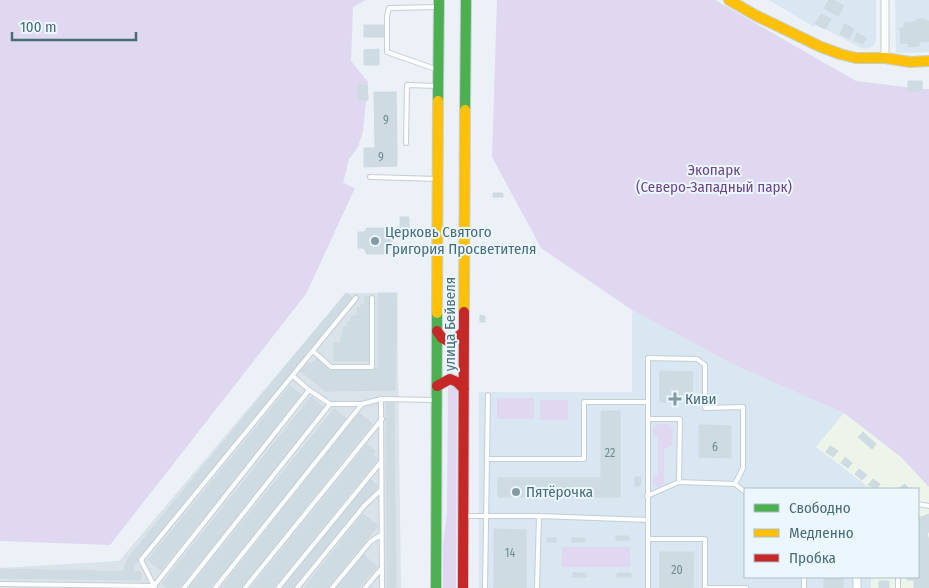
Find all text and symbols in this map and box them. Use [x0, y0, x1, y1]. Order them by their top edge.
scale bar [12, 10, 136, 42]
text: 100 m [20, 18, 57, 36]
house number: 9 [383, 113, 389, 127]
house number: 9 [378, 150, 384, 164]
park label: Экопарк (Северо-Западный парк) [636, 161, 792, 196]
place label: Церковь Святого Григория Просветителя [385, 223, 536, 258]
marker: Церковь Святого Григория Просветителя [369, 235, 381, 247]
street label: улица Бейвеля [441, 277, 459, 371]
place label: Киви [685, 390, 717, 408]
marker: Киви [669, 393, 681, 405]
house number: 6 [712, 440, 718, 454]
house number: 22 [605, 446, 615, 460]
place label: Пятёрочка [526, 483, 593, 501]
marker: Пятёрочка [510, 486, 522, 498]
legend [744, 488, 919, 578]
text: Свободно [789, 499, 851, 517]
text: Медленно [789, 524, 854, 542]
house number: 14 [505, 546, 515, 560]
text: Пробка [789, 549, 836, 567]
house number: 20 [671, 563, 683, 577]

